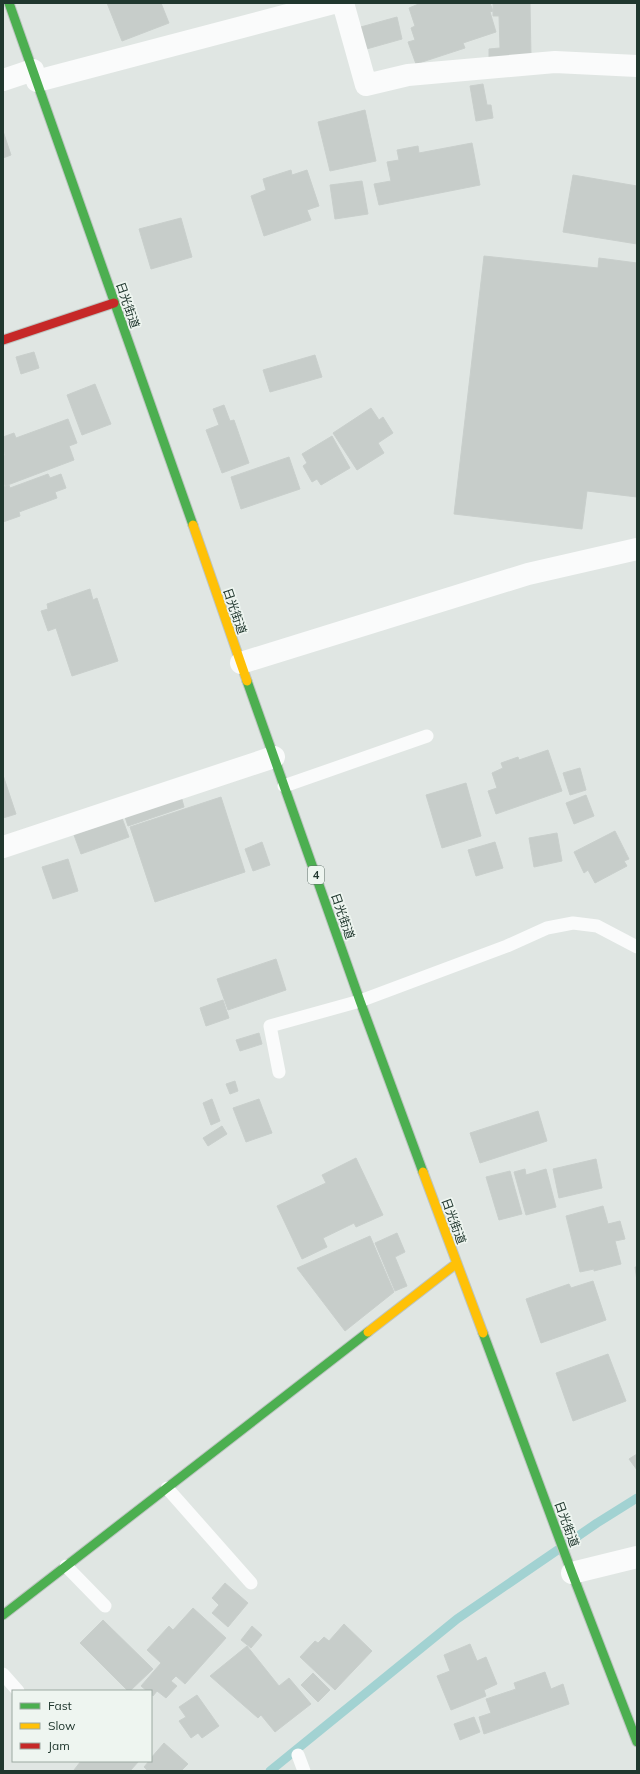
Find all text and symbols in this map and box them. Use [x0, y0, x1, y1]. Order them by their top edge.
street label: 日光街道 [113, 280, 143, 330]
street label: 日光街道 [220, 586, 250, 636]
road number: 4 [308, 866, 324, 884]
street label: 日光街道 [328, 891, 358, 941]
street label: 日光街道 [439, 1196, 469, 1246]
street label: 日光街道 [552, 1499, 582, 1549]
legend [12, 1690, 152, 1762]
text: Fast [48, 1698, 72, 1713]
text: Slow [48, 1718, 76, 1733]
text: Jam [48, 1738, 70, 1753]

